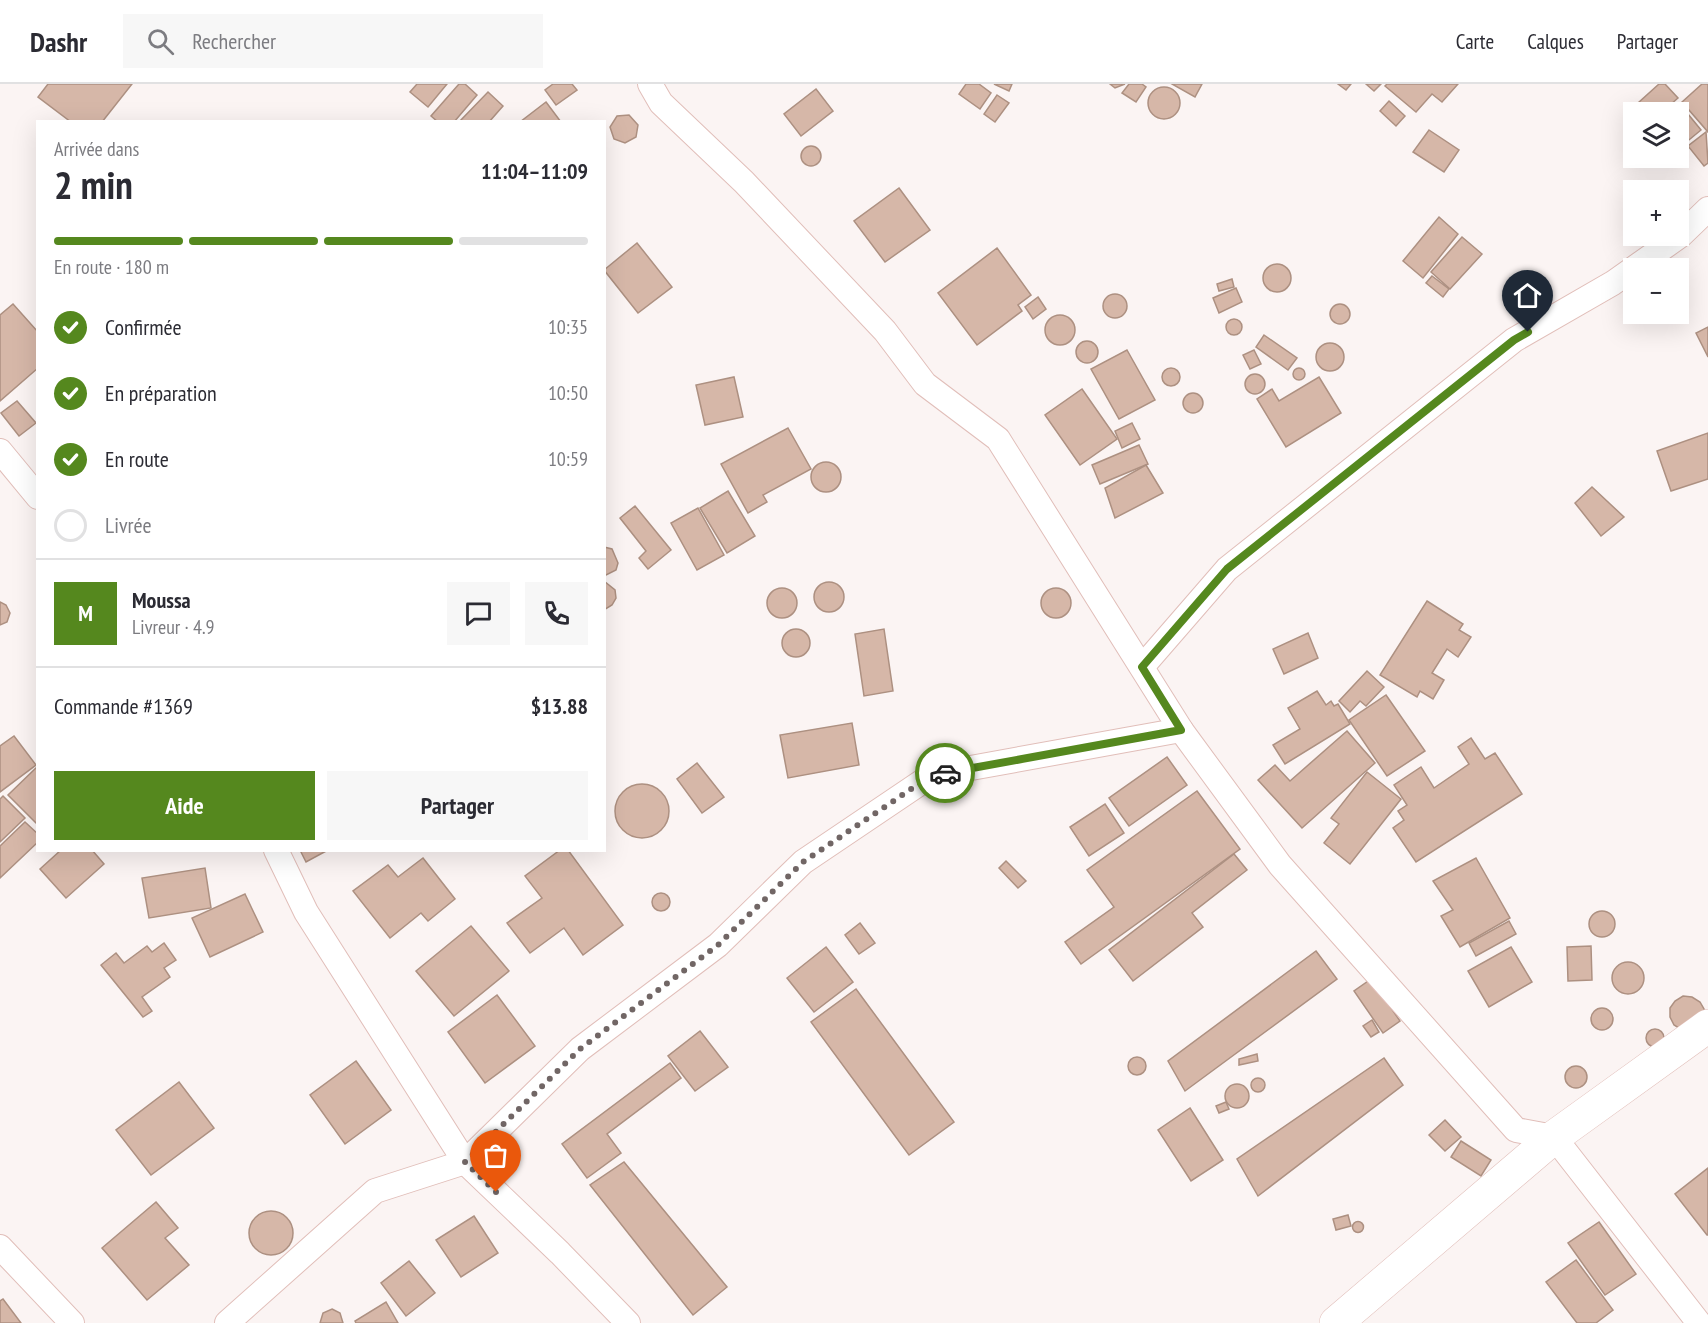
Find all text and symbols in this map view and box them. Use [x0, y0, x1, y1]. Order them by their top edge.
search box [123, 14, 543, 68]
text: Dashr [30, 23, 87, 60]
icon: search [144, 25, 177, 58]
text: Rechercher [192, 27, 276, 55]
text: Carte [1456, 28, 1494, 55]
text: Calques [1527, 28, 1584, 55]
text: Partager [1617, 28, 1678, 55]
map controls [1623, 102, 1689, 324]
button: layers [1623, 102, 1689, 168]
text: Arrivée dans [54, 136, 139, 162]
text: 11:04–11:09 [481, 157, 588, 185]
text: 2 min [54, 159, 133, 210]
button: + [1623, 180, 1689, 246]
text: En route · 180 m [54, 254, 169, 280]
button: − [1623, 258, 1689, 324]
pin [1502, 270, 1553, 332]
icon: home [1511, 279, 1544, 312]
icon: check [54, 311, 87, 344]
text: Confirmée [105, 313, 182, 341]
text: 10:35 [548, 314, 588, 340]
icon: check [54, 377, 87, 410]
text: En préparation [105, 379, 217, 407]
text: 10:50 [548, 380, 588, 406]
icon: check [54, 443, 87, 476]
text: En route [105, 445, 169, 473]
text: 10:59 [548, 446, 588, 472]
text: Livrée [105, 511, 151, 539]
button: chat [447, 582, 510, 645]
button: phone [525, 582, 588, 645]
text: Moussa [132, 586, 191, 614]
text: M [78, 599, 93, 627]
text: Livreur · 4.9 [132, 614, 215, 640]
text: Commande #1369 [54, 692, 193, 720]
text: $13.88 [531, 692, 588, 720]
courier [915, 743, 975, 803]
icon: car [929, 757, 962, 790]
button: Aide [54, 771, 315, 840]
button: Partager [327, 771, 588, 840]
pin [470, 1130, 521, 1192]
icon: bag [479, 1139, 512, 1172]

